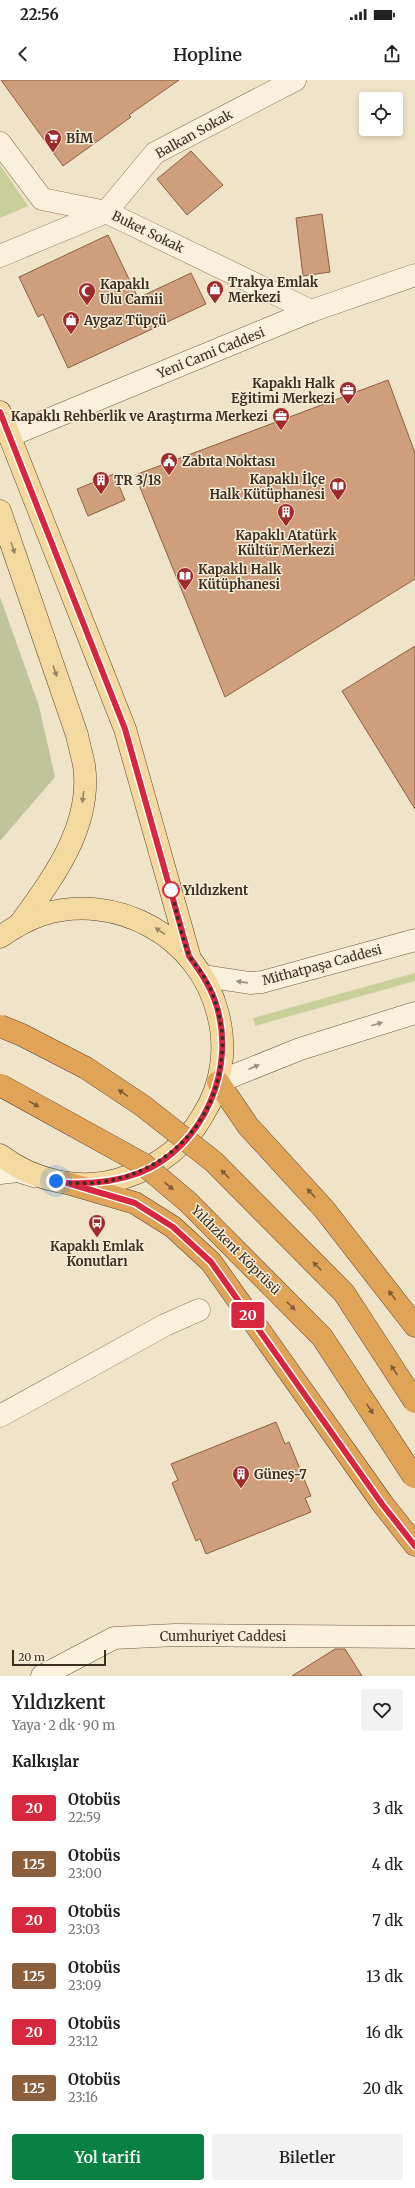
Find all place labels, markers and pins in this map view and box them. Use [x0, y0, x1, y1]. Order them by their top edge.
supermarket icon: BİM [43, 128, 63, 153]
place label: BİM [66, 129, 94, 147]
place label: Trakya Emlak Merkezi [228, 274, 319, 306]
place label: Kapaklı Ulu Camii [100, 276, 163, 308]
shop icon: Trakya Emlak Merkezi [205, 279, 225, 304]
mosque icon: Kapaklı Ulu Camii [77, 281, 97, 306]
shop icon: Aygaz Tüpçü [61, 310, 81, 335]
place label: Aygaz Tüpçü [83, 312, 167, 329]
place label: Kapaklı Halk Eğitimi Merkezi [231, 375, 336, 407]
office icon: Kapaklı Halk Eğitimi Merkezi [338, 380, 358, 405]
office icon: Kapaklı Rehberlik ve Araştırma Merkezi [271, 406, 291, 431]
place label: Kapaklı Rehberlik ve Araştırma Merkezi [11, 408, 269, 425]
public building icon: Zabıta Noktası [159, 451, 179, 476]
place label: Zabıta Noktası [182, 453, 276, 470]
building icon: TR 3/18 [91, 470, 111, 495]
place label: Kapaklı İlçe Halk Kütüphanesi [209, 470, 326, 503]
place label: TR 3/18 [114, 472, 161, 489]
library icon: Kapaklı İlçe Halk Kütüphanesi [328, 476, 348, 501]
building icon: Kapaklı Atatürk Kültür Merkezi [276, 502, 296, 527]
place label: Kapaklı Atatürk Kültür Merkezi [235, 527, 337, 559]
place label: Kapaklı Halk Kütüphanesi [198, 561, 282, 593]
library icon: Kapaklı Halk Kütüphanesi [175, 566, 195, 591]
marker: Yıldızkent [162, 881, 180, 899]
place label: Yıldızkent [182, 882, 249, 899]
bus stop icon: Kapaklı Emlak Konutları [87, 1213, 107, 1238]
place label: Kapaklı Emlak Konutları [50, 1238, 145, 1270]
building icon: Güneş-7 [231, 1464, 251, 1489]
place label: Güneş-7 [254, 1466, 307, 1483]

